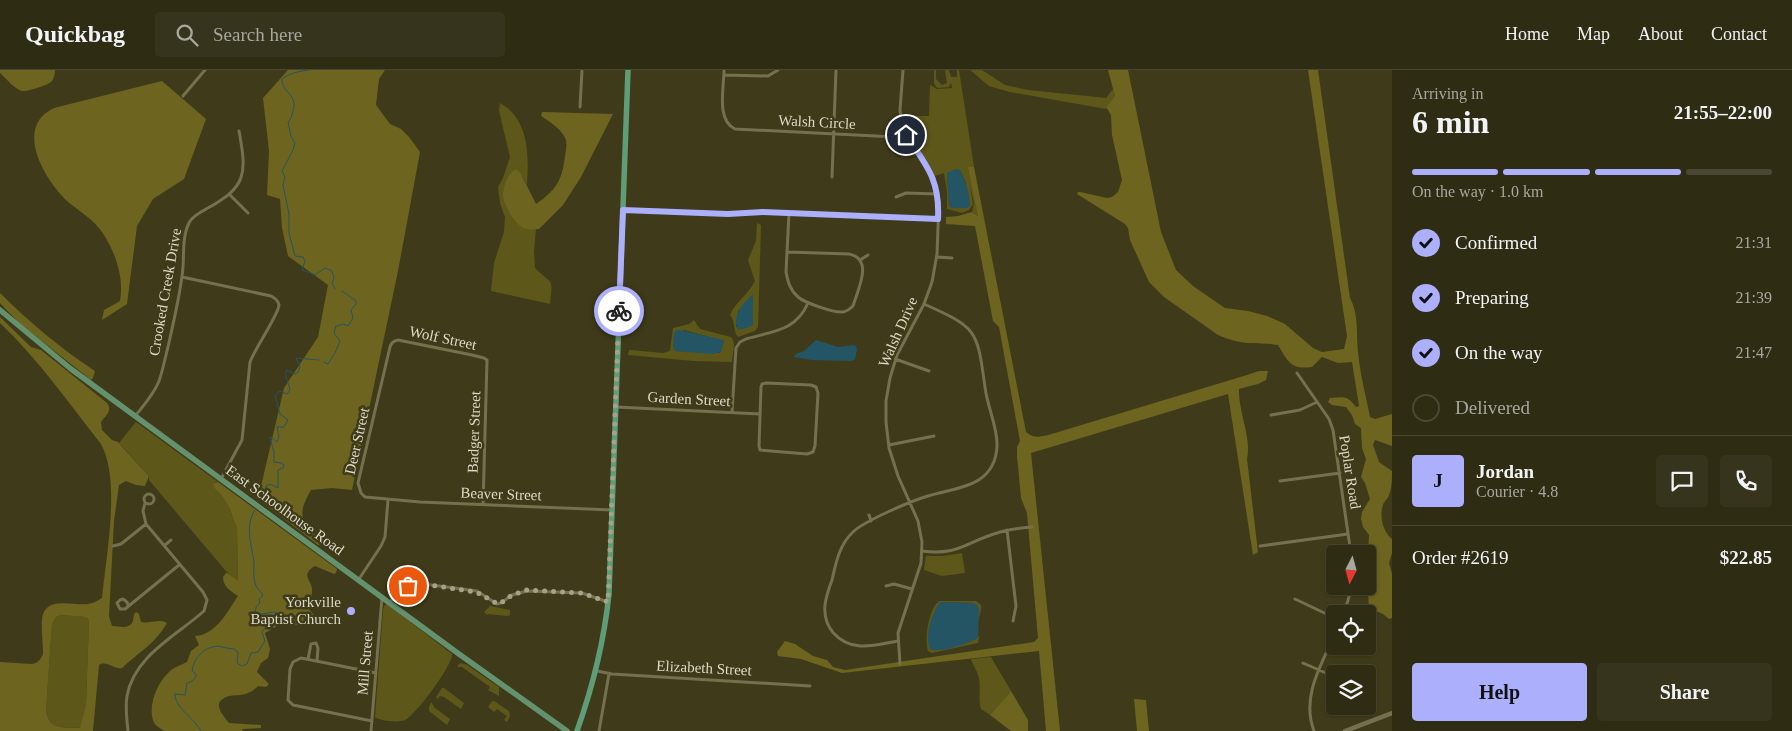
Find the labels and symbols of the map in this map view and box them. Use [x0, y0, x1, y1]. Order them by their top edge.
street label: Walsh Circle [778, 112, 856, 132]
pin [885, 114, 927, 156]
street label: Crooked Creek Drive [146, 227, 184, 357]
courier [594, 286, 644, 336]
street label: Walsh Drive [875, 294, 921, 370]
street label: Wolf Street [408, 323, 479, 353]
street label: Garden Street [647, 389, 732, 409]
street label: Badger Street [465, 390, 483, 473]
street label: Deer Street [342, 405, 373, 476]
street label: Poplar Road [1336, 434, 1364, 511]
street label: East Schoolhouse Road [223, 462, 347, 558]
street label: Beaver Street [460, 485, 543, 503]
north arrow [1326, 545, 1376, 595]
pin [387, 565, 429, 607]
place label: Yorkville Baptist Church [251, 594, 341, 627]
marker: Yorkville Baptist Church [345, 605, 357, 617]
street label: Mill Street [354, 629, 376, 696]
street label: Elizabeth Street [656, 658, 753, 679]

